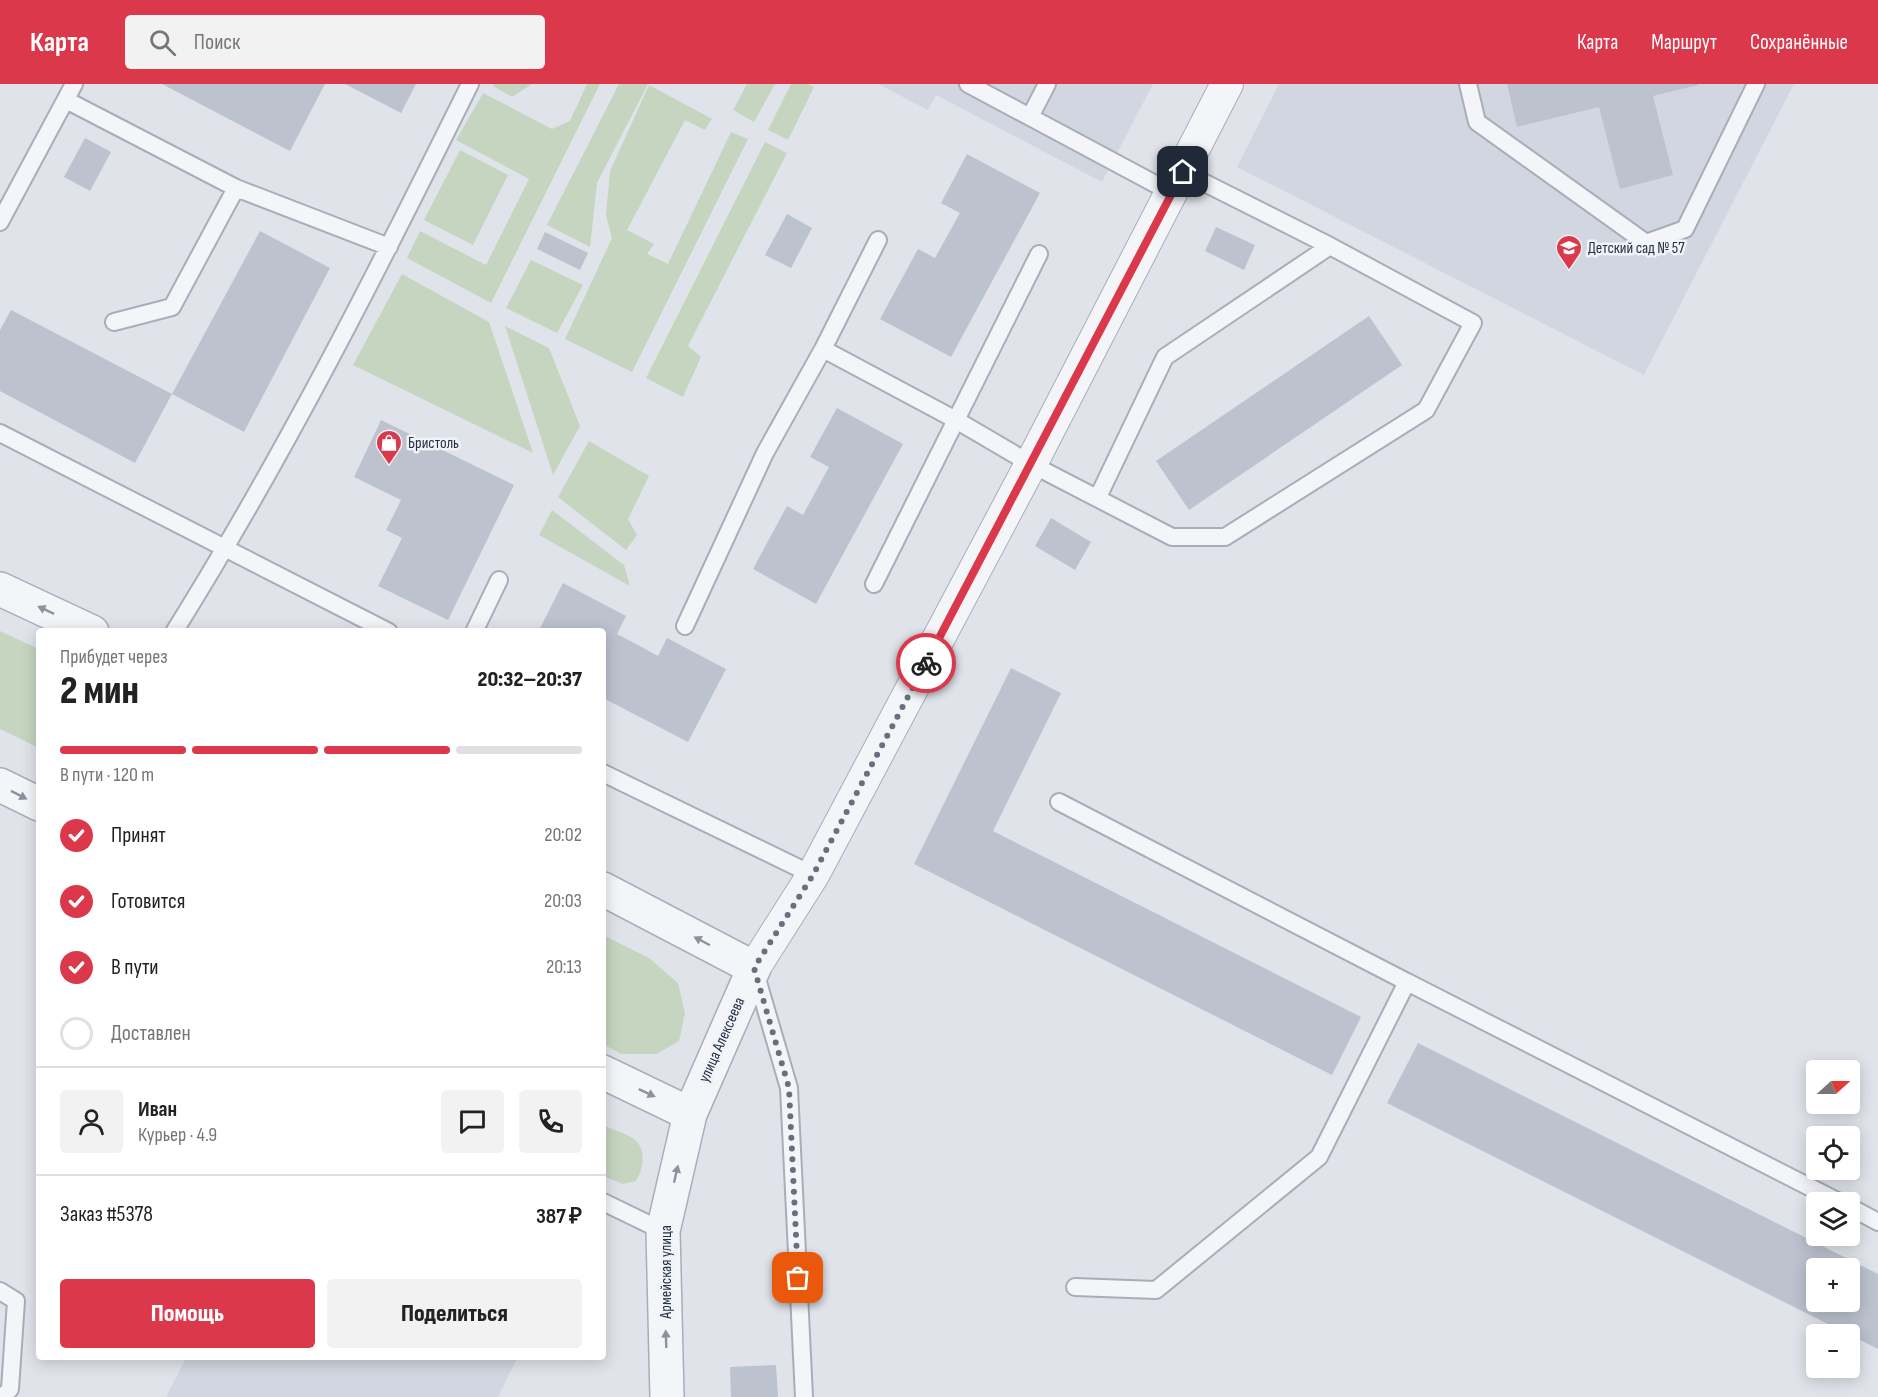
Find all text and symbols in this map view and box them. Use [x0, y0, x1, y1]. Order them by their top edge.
search box [125, 15, 545, 69]
text: Карта [30, 26, 89, 59]
icon: search [146, 26, 179, 59]
text: Поиск [194, 29, 240, 56]
text: Карта [1577, 30, 1618, 55]
text: Маршрут [1651, 30, 1717, 55]
text: Сохранённые [1750, 30, 1848, 55]
pin [1157, 146, 1208, 197]
icon: home [1166, 155, 1199, 188]
school or university icon: Детский сад № 57 [1554, 233, 1584, 271]
place label: Детский сад № 57 [1588, 239, 1685, 258]
shop icon: Бристоль [374, 428, 404, 466]
place label: Бристоль [408, 434, 459, 453]
one-way arrow [38, 606, 55, 615]
courier [896, 633, 956, 693]
text: Прибудет через [60, 645, 168, 669]
icon: bike [910, 647, 943, 680]
text: 20:32–20:37 [478, 666, 582, 693]
text: 2 мин [60, 668, 139, 715]
text: В пути · 120 m [60, 763, 154, 787]
one-way arrow [11, 790, 28, 799]
icon: check [60, 819, 93, 852]
text: Принят [111, 822, 166, 849]
text: 20:02 [544, 823, 582, 847]
icon: check [60, 885, 93, 918]
text: Готовится [111, 888, 185, 915]
text: 20:03 [544, 889, 582, 913]
one-way arrow [693, 936, 710, 946]
icon: check [60, 951, 93, 984]
text: В пути [111, 954, 159, 981]
text: 20:13 [546, 955, 582, 979]
street label: улица Алексеева [695, 994, 749, 1086]
text: Доставлен [111, 1020, 191, 1047]
north arrow [1806, 1060, 1860, 1114]
map controls [1806, 1060, 1860, 1378]
one-way arrow [638, 1088, 655, 1097]
button: person [60, 1090, 123, 1153]
button: chat [441, 1090, 504, 1153]
button: phone [519, 1090, 582, 1153]
text: Иван [138, 1096, 177, 1123]
text: Курьер · 4.9 [138, 1123, 217, 1147]
button: locate [1806, 1126, 1860, 1180]
one-way arrow [672, 1165, 682, 1183]
button: layers [1806, 1192, 1860, 1246]
text: Заказ #5378 [60, 1201, 153, 1228]
text: 387 ₽ [536, 1203, 582, 1230]
street label: Армейская улица [657, 1225, 676, 1320]
pin [772, 1252, 823, 1303]
button: + [1806, 1258, 1860, 1312]
icon: bag [781, 1261, 814, 1294]
button: Помощь [60, 1279, 315, 1348]
button: Поделиться [327, 1279, 582, 1348]
button: − [1806, 1324, 1860, 1378]
one-way arrow [661, 1329, 670, 1348]

